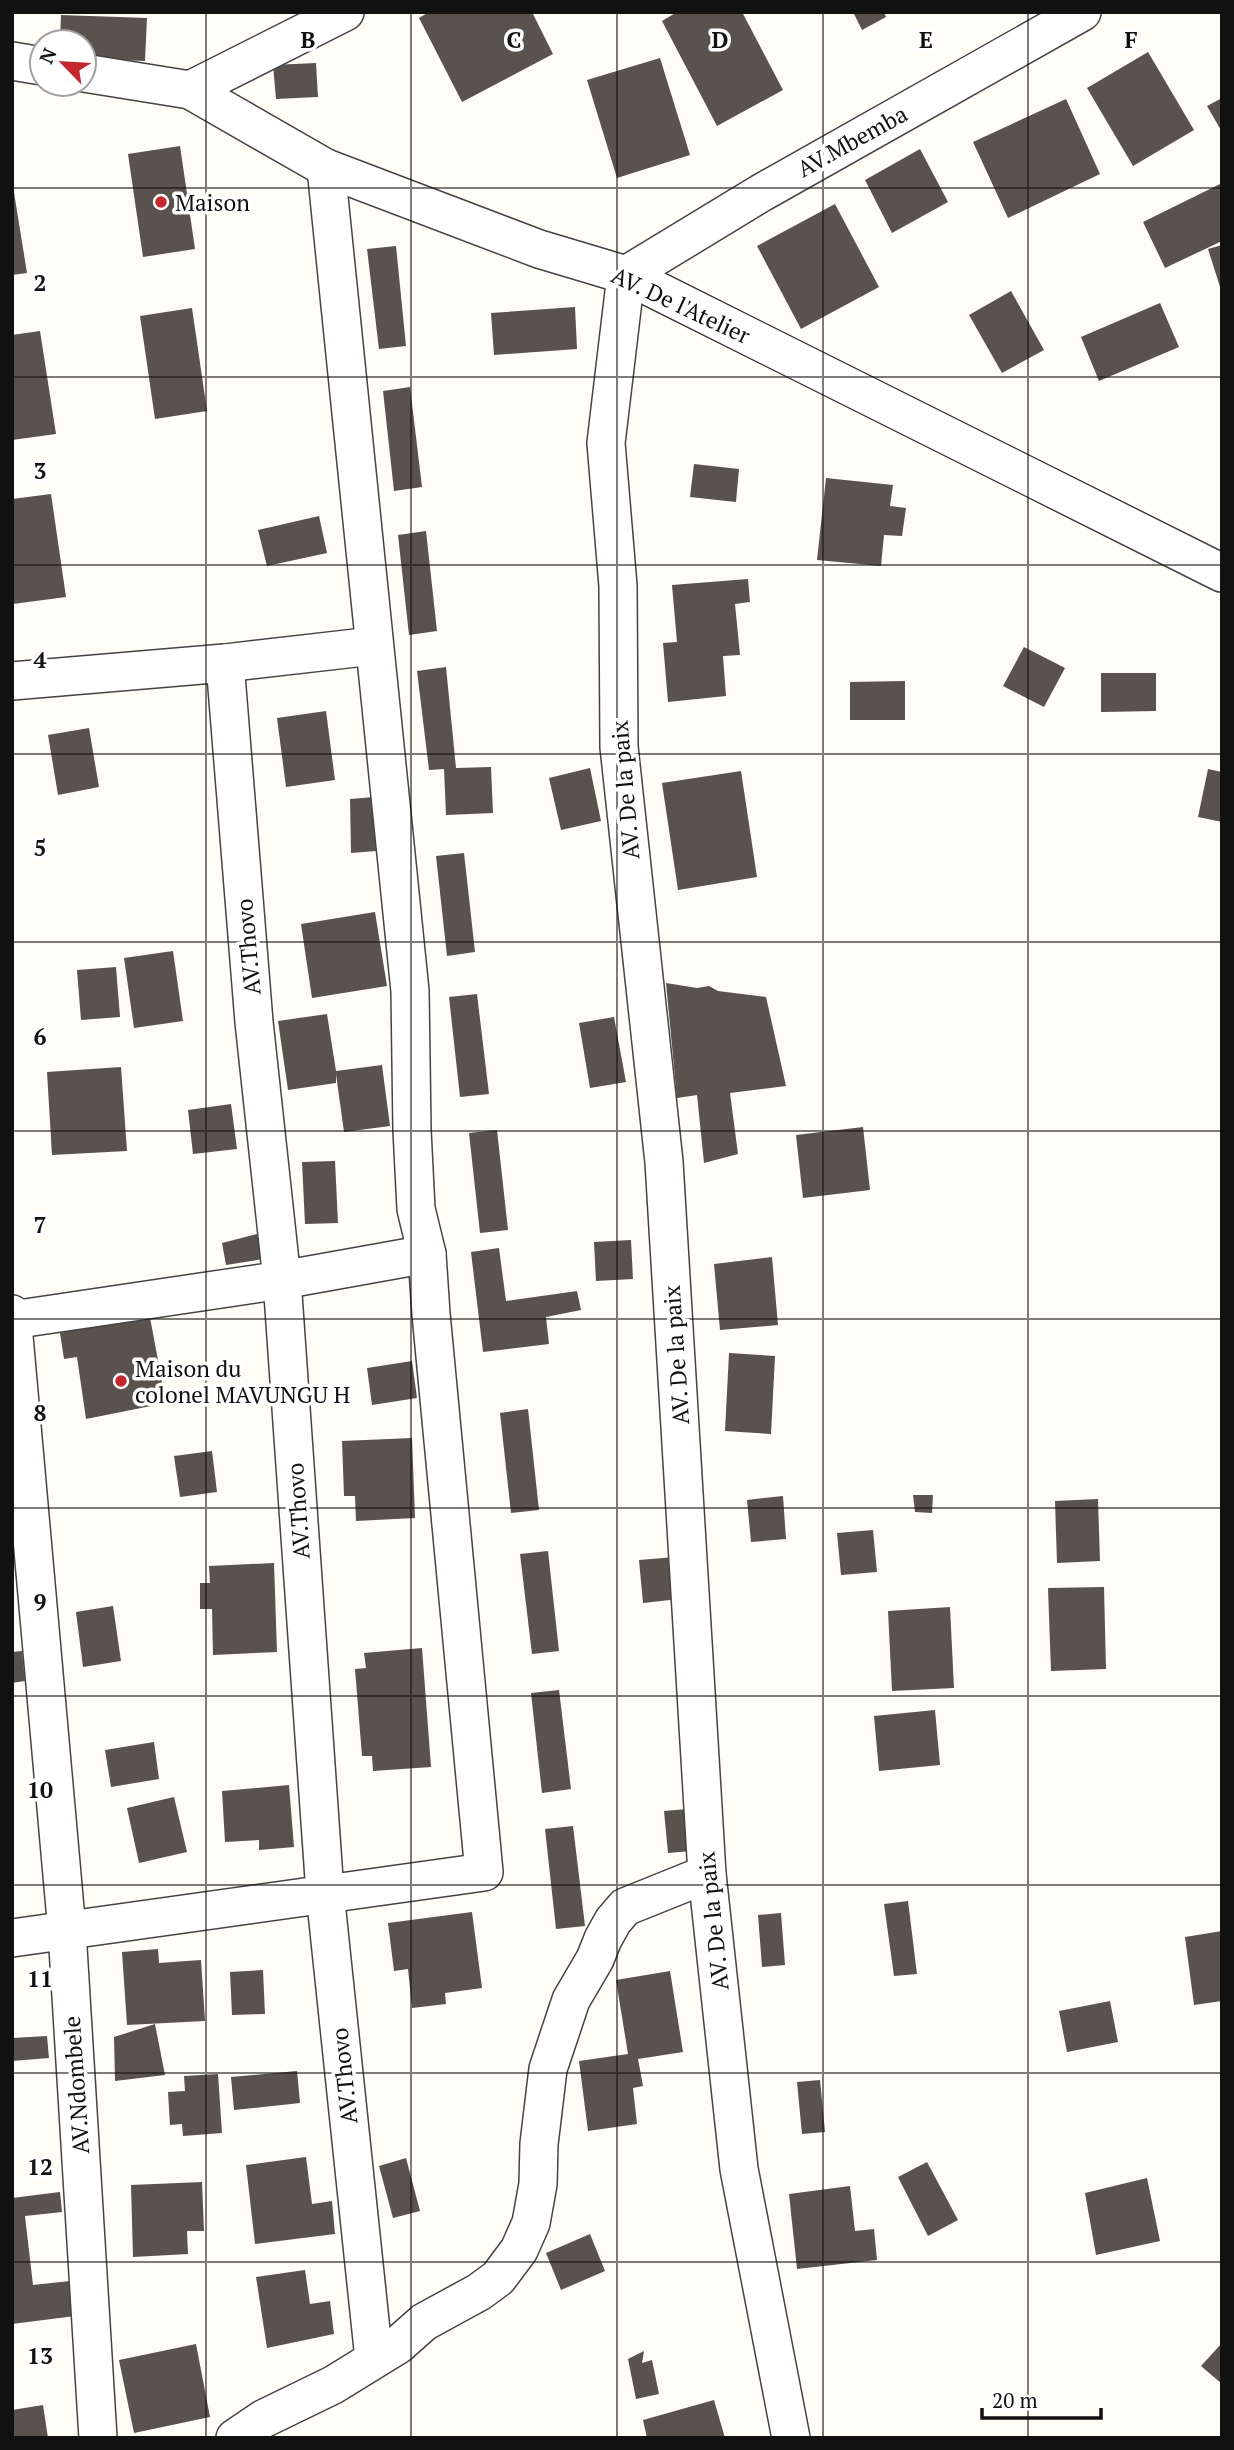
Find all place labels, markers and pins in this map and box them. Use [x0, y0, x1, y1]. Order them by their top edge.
place label: Maison [175, 187, 250, 218]
marker: Maison [153, 194, 169, 210]
place label: Maison du colonel MAVUNGU H [135, 1353, 351, 1410]
marker: Maison du colonel MAVUNGU H [113, 1373, 129, 1389]

